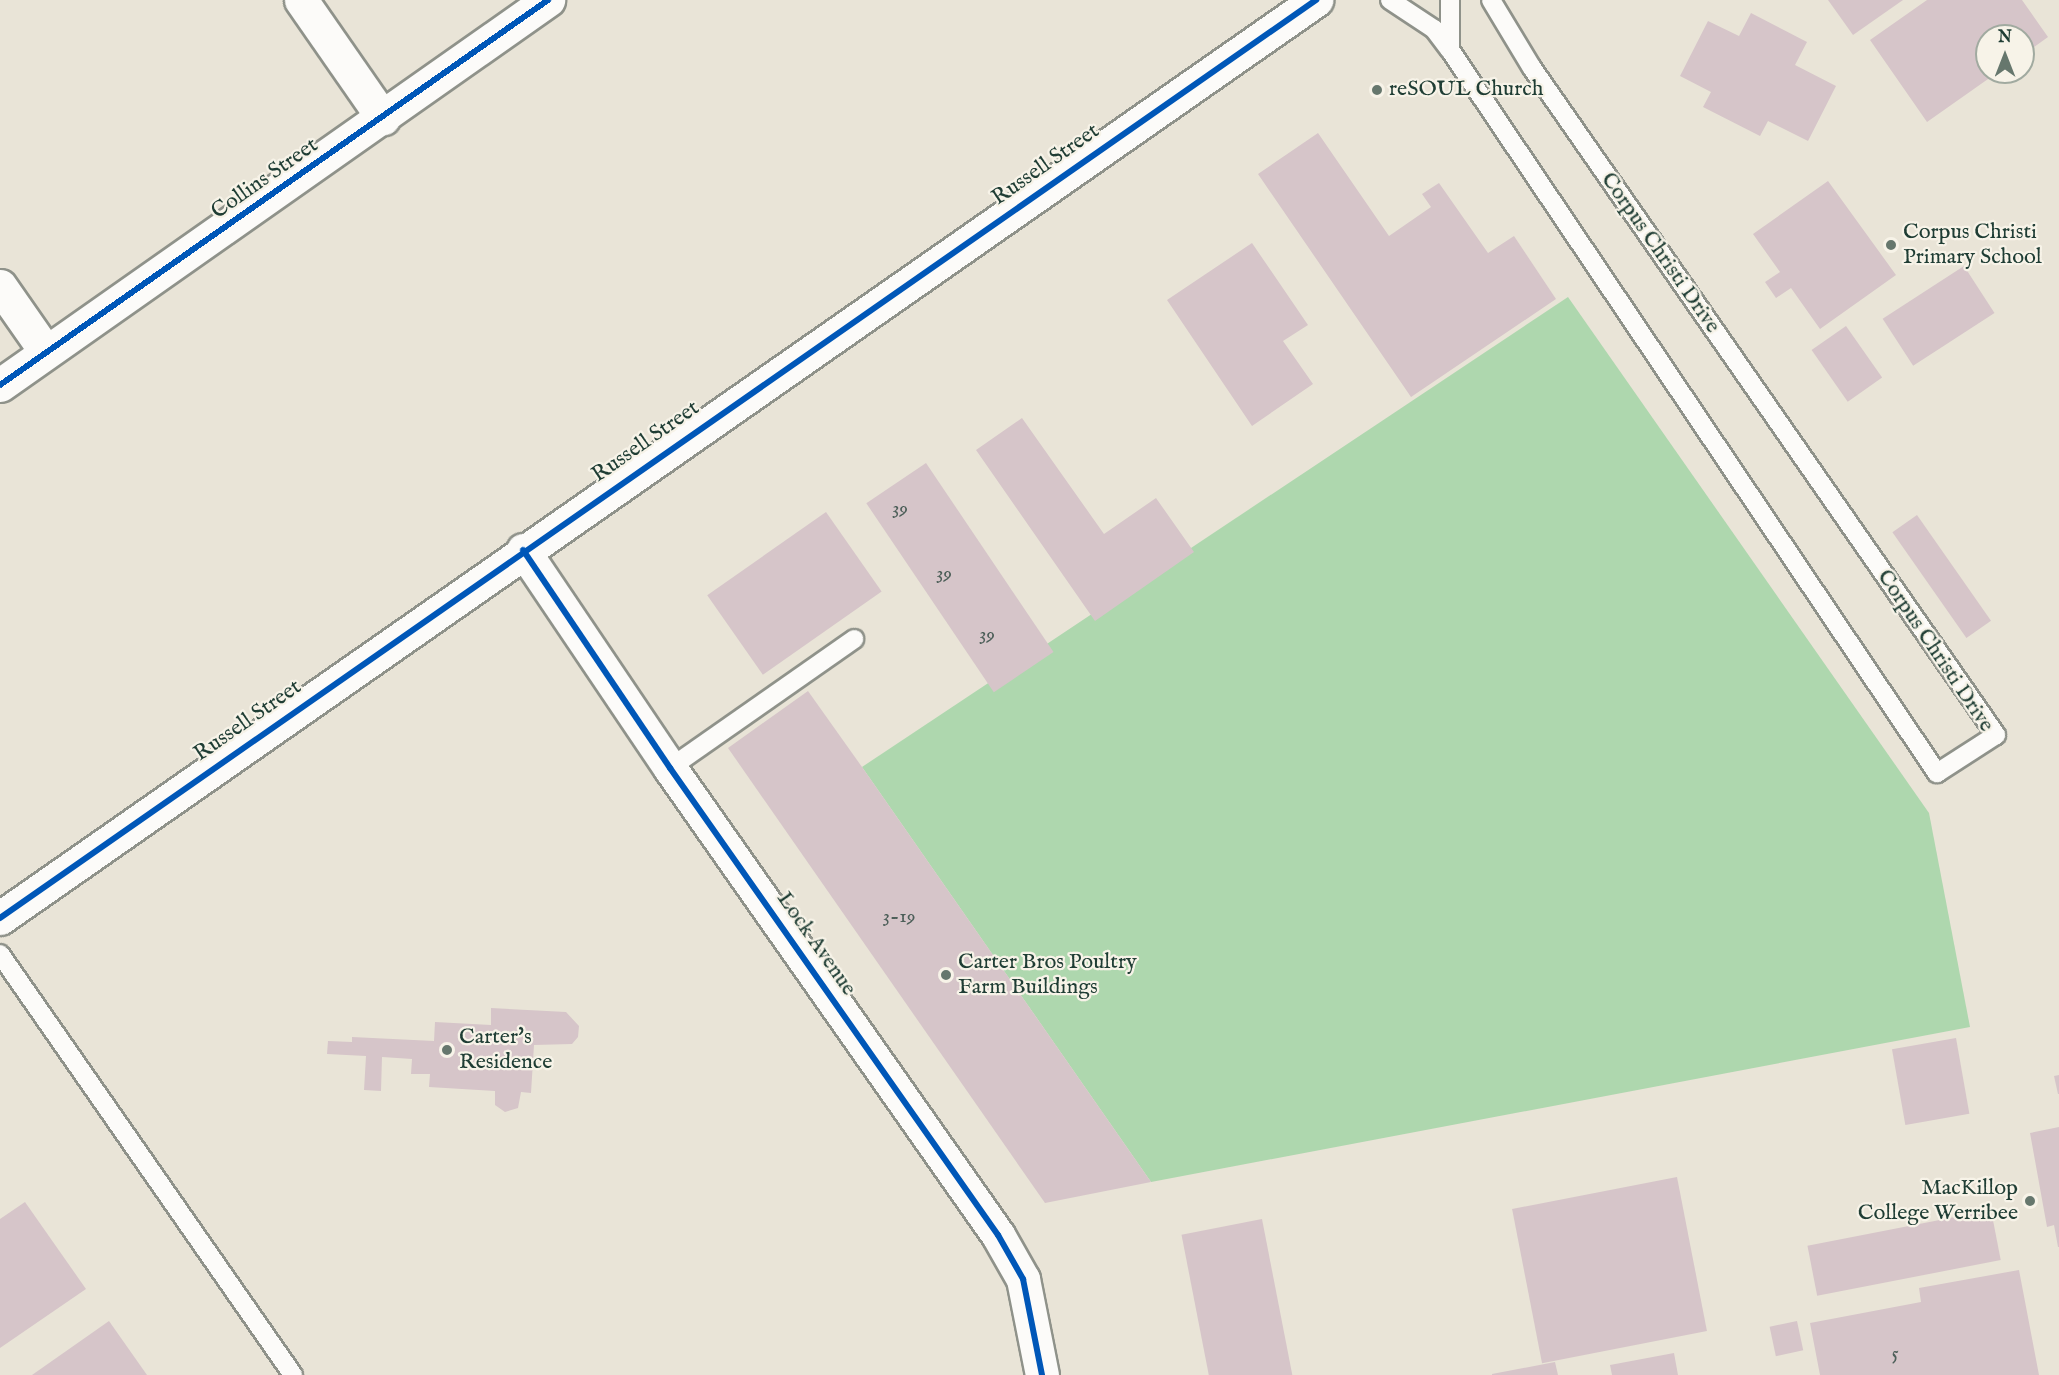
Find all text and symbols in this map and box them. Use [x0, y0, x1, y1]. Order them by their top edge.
north arrow [1975, 24, 2035, 84]
text: N [1998, 28, 2012, 48]
place label: reSOUL Church [1389, 77, 1543, 103]
marker: reSOUL Church [1370, 83, 1384, 97]
street label: Russell Street [987, 118, 1105, 212]
street label: Collins Street [206, 133, 324, 225]
street label: Corpus Christi Drive [1595, 168, 1725, 338]
place label: Corpus Christi Primary School [1903, 219, 2042, 270]
marker: Corpus Christi Primary School [1884, 238, 1898, 252]
street label: Russell Street [587, 395, 705, 489]
house number: 39 [892, 496, 908, 520]
house number: 39 [936, 561, 952, 585]
street label: Corpus Christi Drive [1871, 565, 1999, 737]
house number: 39 [979, 622, 995, 646]
street label: Russell Street [189, 674, 307, 768]
street label: Lock Avenue [770, 887, 862, 1001]
house number: 3-19 [883, 904, 915, 928]
place label: Carter Bros Poultry Farm Buildings [958, 949, 1137, 1000]
marker: Carter Bros Poultry Farm Buildings [939, 968, 953, 982]
place label: Carter's Residence [459, 1024, 552, 1076]
marker: Carter's Residence [440, 1043, 454, 1057]
place label: MacKillop College Werribee [1858, 1175, 2018, 1226]
marker: MacKillop College Werribee [2023, 1194, 2037, 1208]
house number: 5 [1891, 1341, 1899, 1365]

